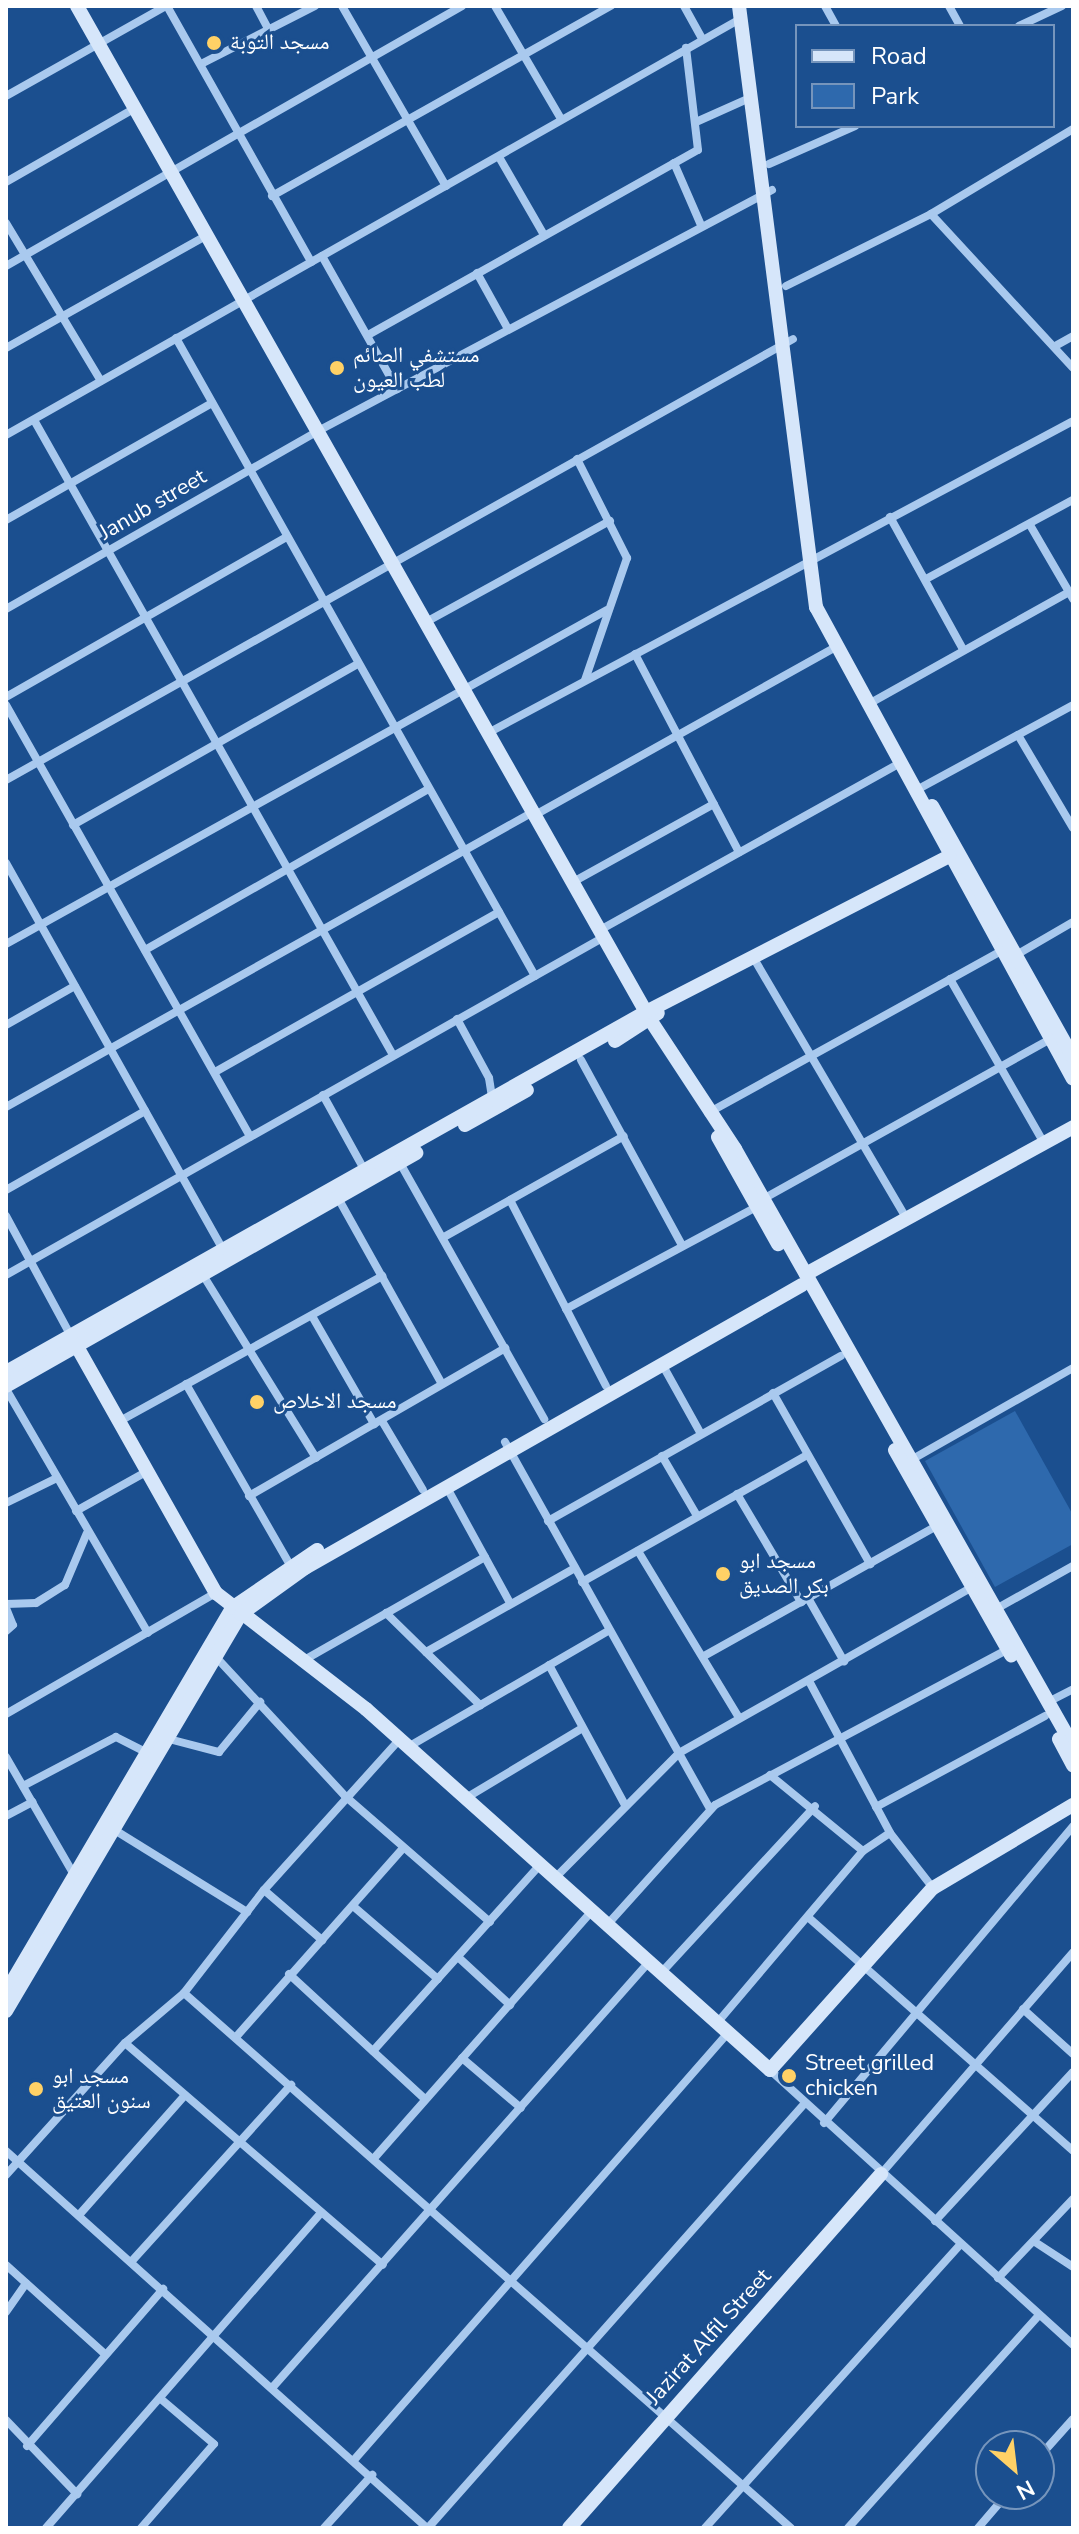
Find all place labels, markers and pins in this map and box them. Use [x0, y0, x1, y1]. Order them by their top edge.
place label: مسجد التوبة [230, 30, 329, 56]
marker: مسجد التوبة [205, 34, 223, 52]
place label: مستشفي الصائم لطب العيون [353, 342, 480, 394]
marker: مستشفي الصائم لطب العيون [328, 359, 346, 377]
place label: مسجد الاخلاص [273, 1389, 397, 1415]
marker: مسجد الاخلاص [248, 1393, 266, 1411]
place label: مسجد ابو بكر الصديق [739, 1548, 829, 1600]
marker: مسجد ابو بكر الصديق [714, 1565, 732, 1583]
place label: Street grilled chicken [805, 2050, 934, 2102]
place label: مسجد ابو سنون العتيق [52, 2063, 151, 2114]
marker: Street grilled chicken [780, 2067, 798, 2085]
marker: مسجد ابو سنون العتيق [27, 2080, 45, 2098]

